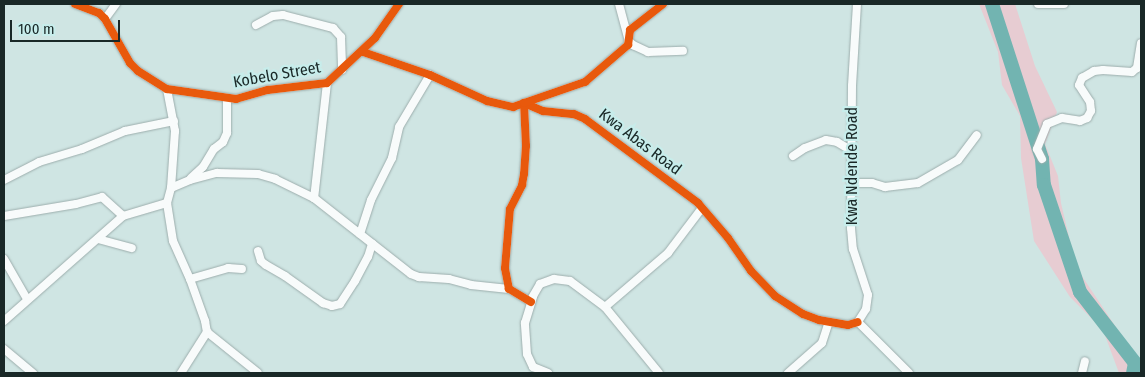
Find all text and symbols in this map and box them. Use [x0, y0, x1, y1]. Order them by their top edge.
scale bar [12, 10, 122, 42]
text: 100 m [18, 20, 55, 38]
street label: Kobelo Street [232, 58, 322, 92]
street label: Kwa Abas Road [595, 105, 685, 179]
street label: Kwa Ndende Road [842, 107, 862, 225]

